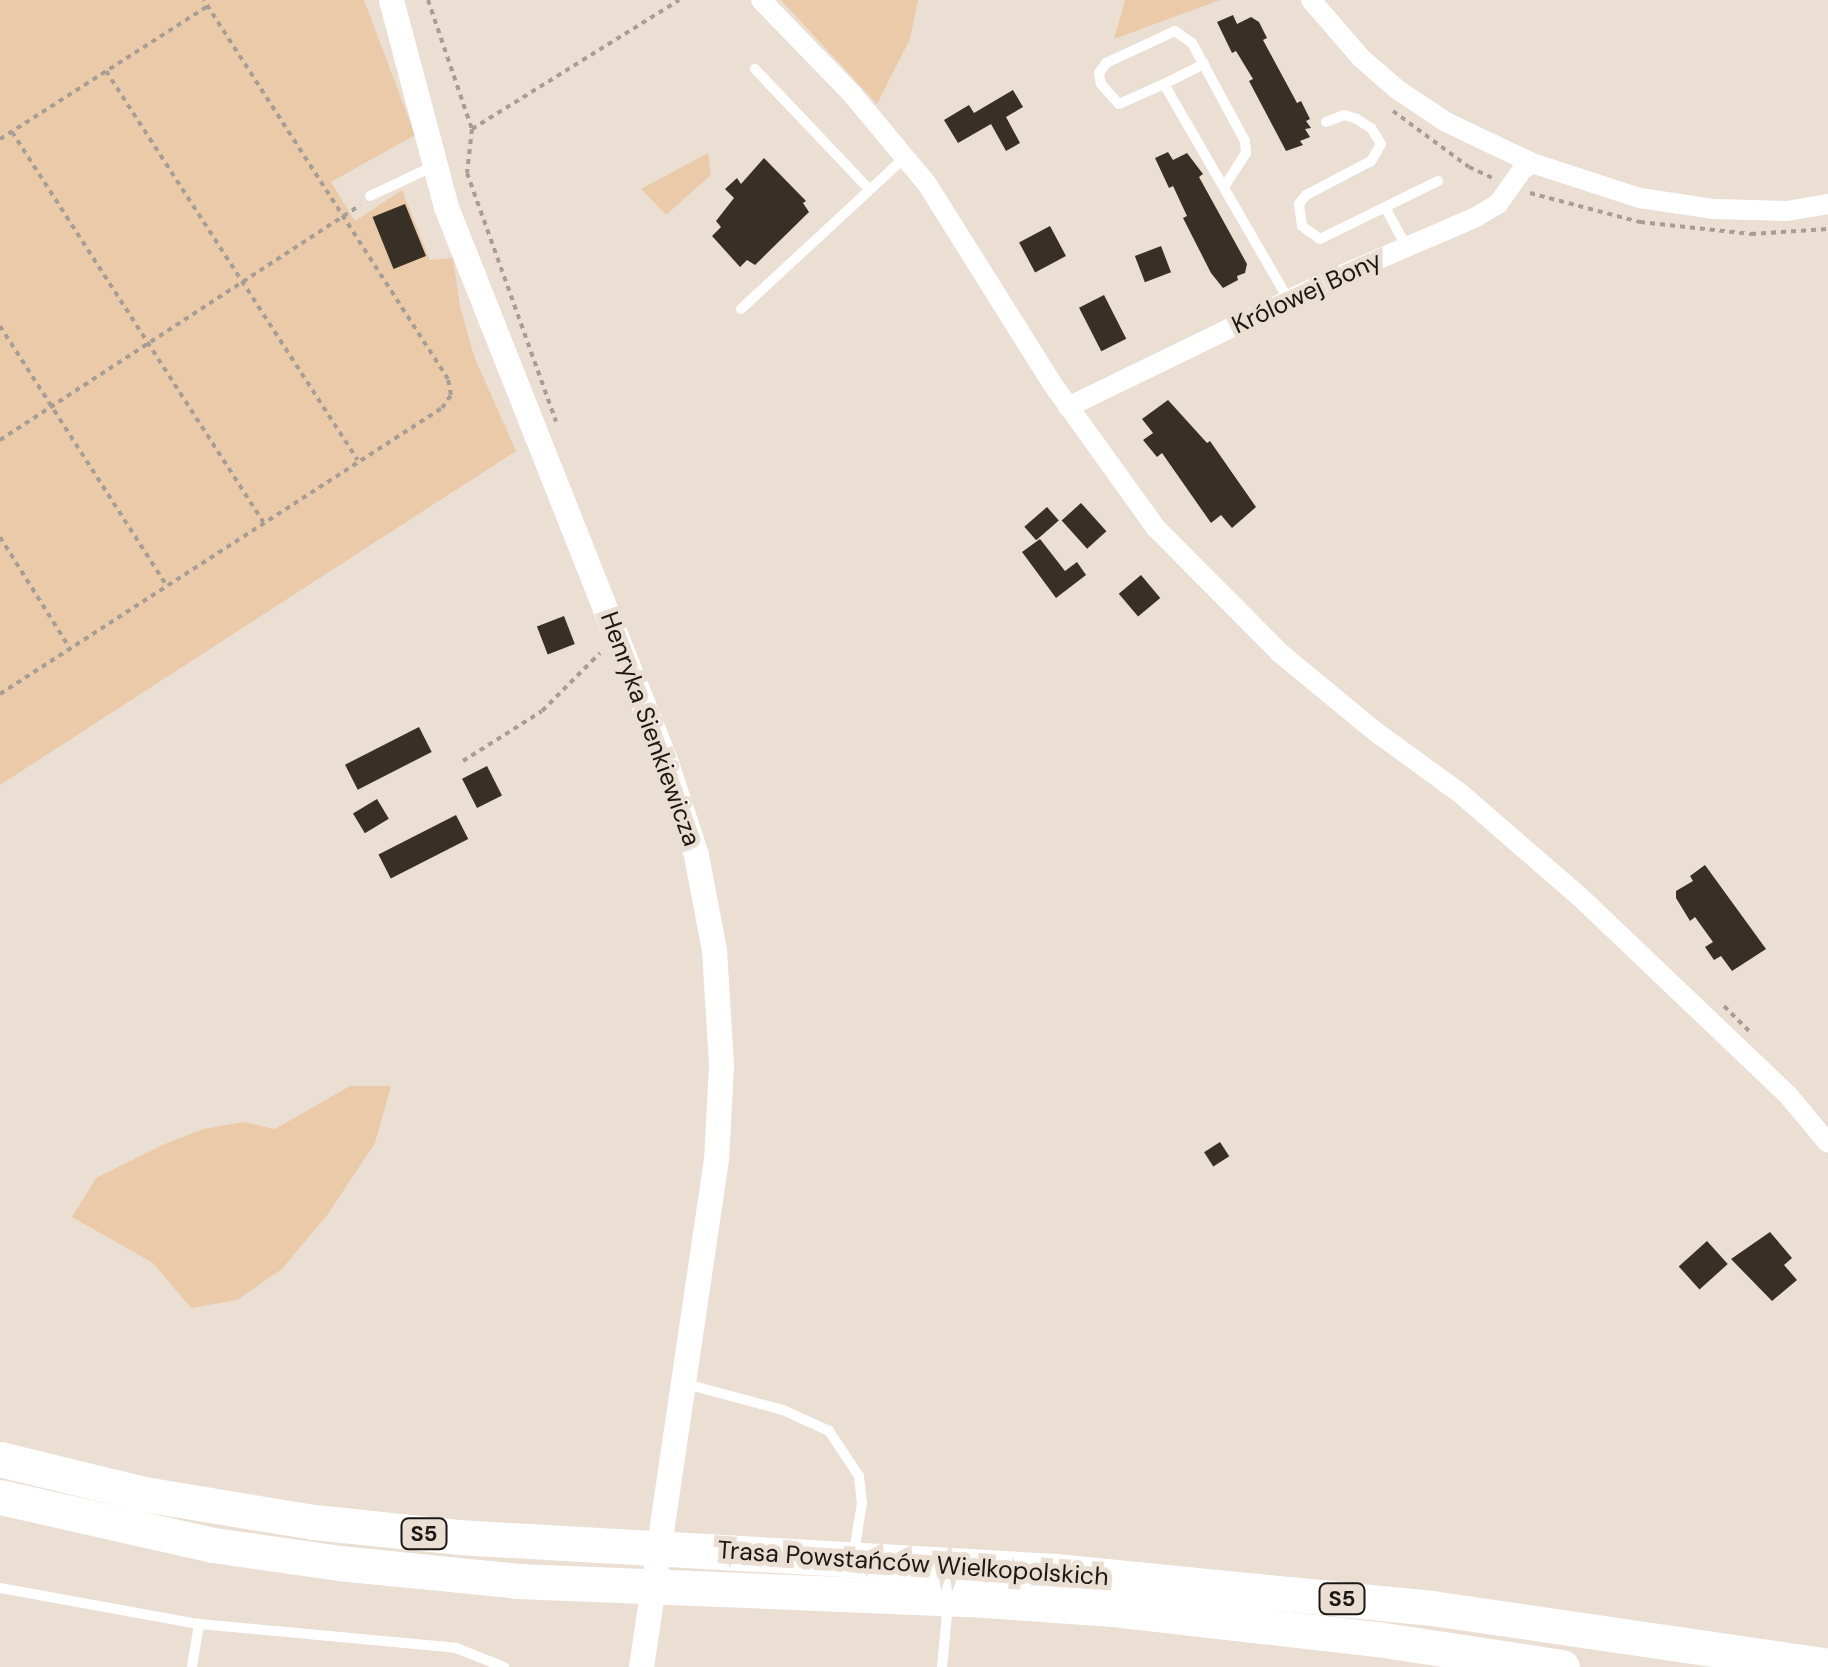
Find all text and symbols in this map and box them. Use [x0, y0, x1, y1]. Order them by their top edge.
street label: Królowej Bony [1228, 245, 1386, 341]
street label: Henryka Sienkiewicza [594, 608, 706, 850]
road number: S5 [399, 1517, 449, 1551]
street label: Trasa Powstańców Wielkopolskich [716, 1535, 1110, 1593]
road number: S5 [1317, 1582, 1367, 1616]

